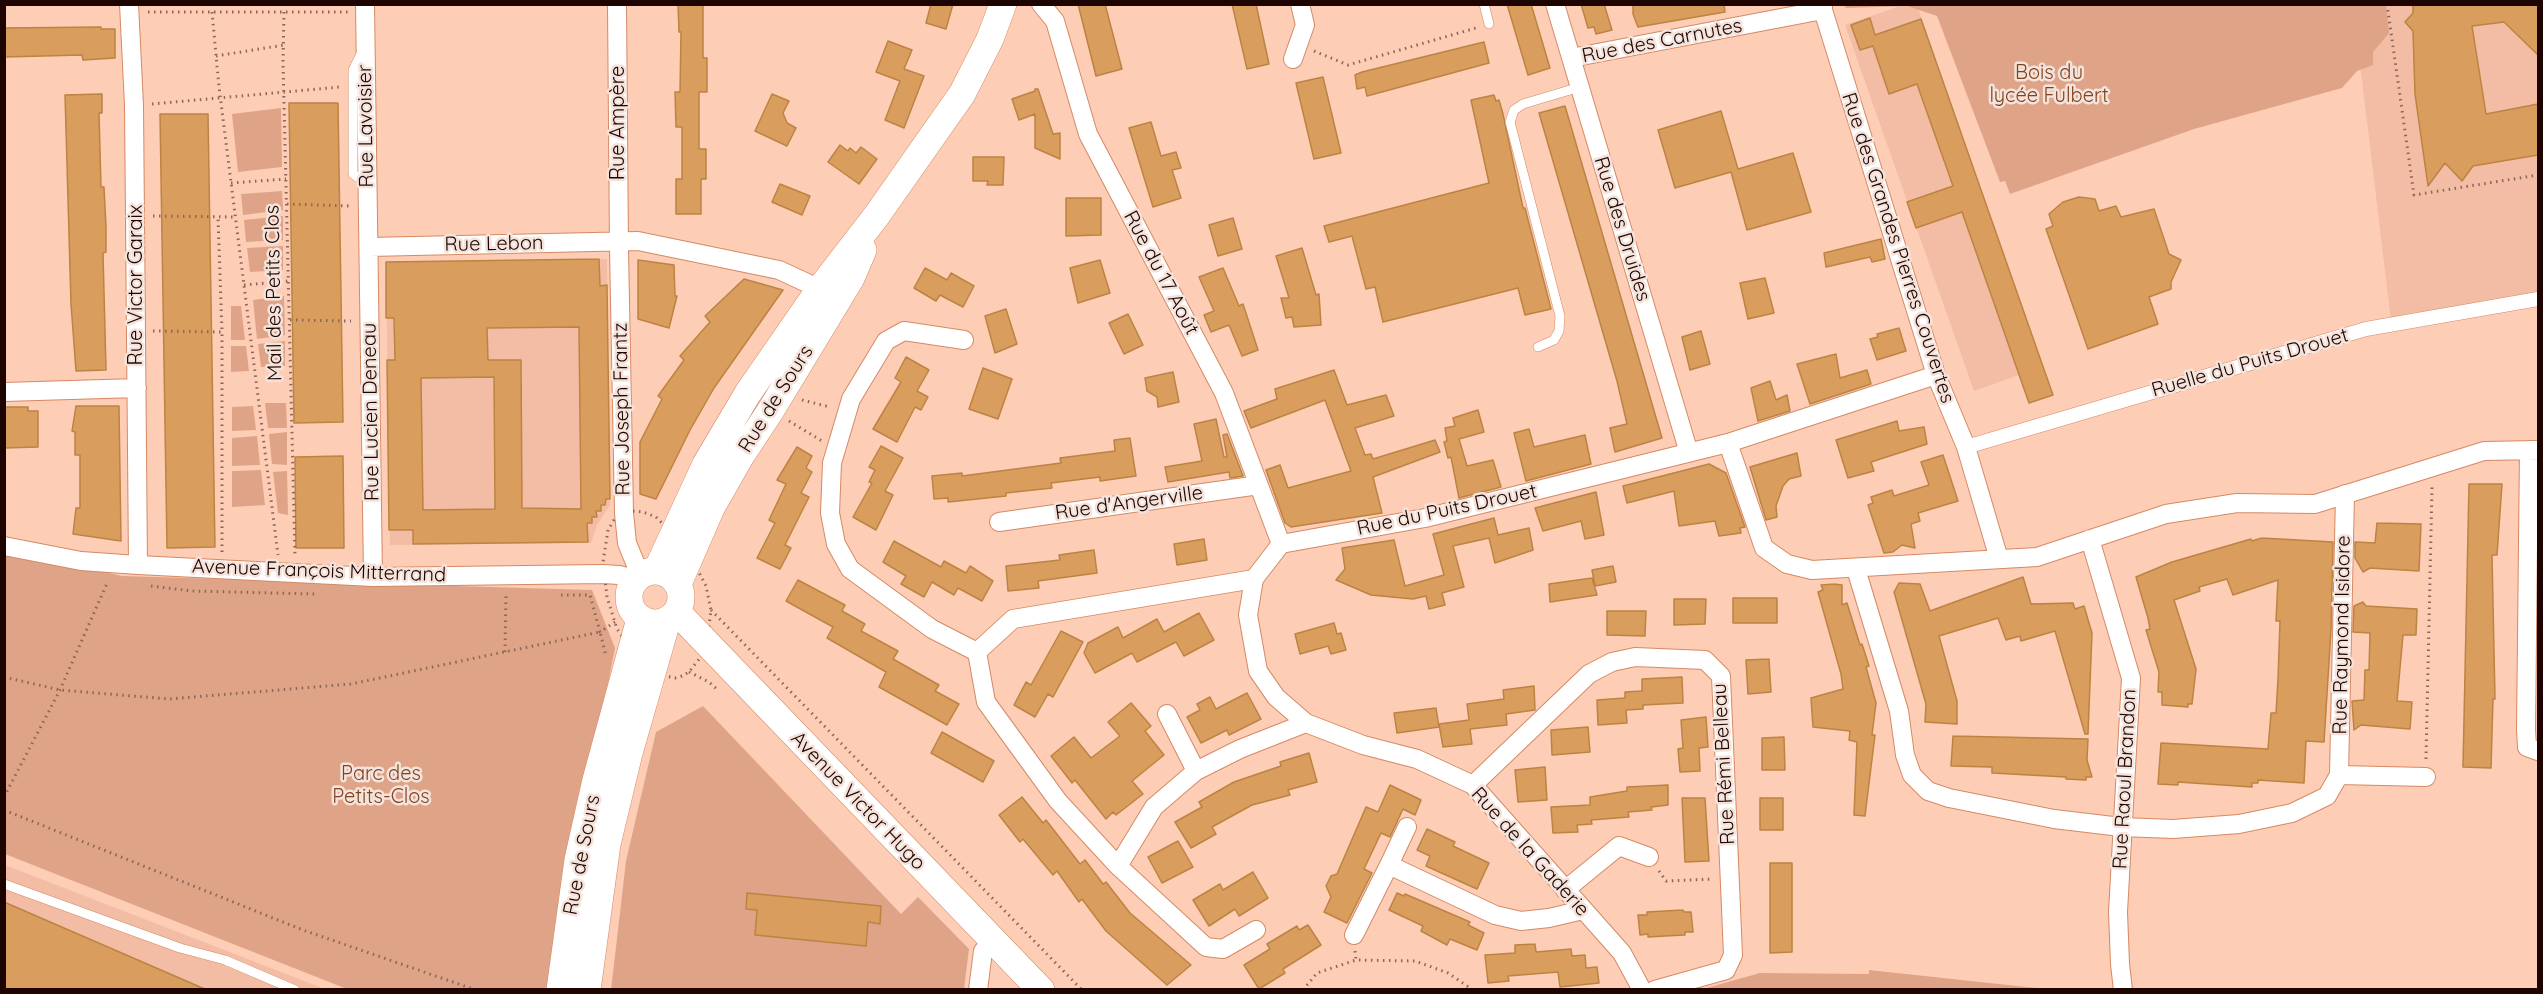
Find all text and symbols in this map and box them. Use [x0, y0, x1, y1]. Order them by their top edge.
street label: Rue des Carnutes [1580, 14, 1744, 68]
park label: Bois du lycée Fulbert [1990, 61, 2108, 108]
street label: Rue Lavoisier [353, 64, 379, 188]
street label: Rue Ampère [606, 66, 630, 180]
street label: Rue des Grandes Pierres Couvertes [1836, 90, 1960, 406]
street label: Rue des Druides [1589, 154, 1655, 304]
street label: Rue Victor Garaix [124, 204, 148, 366]
street label: Mail des Petits Clos [260, 205, 288, 381]
street label: Rue du 17 Août [1118, 207, 1204, 339]
street label: Rue Lebon [444, 231, 544, 257]
street label: Rue Joseph Frantz [608, 322, 636, 496]
street label: Rue Lucien Deneau [357, 323, 385, 501]
street label: Ruelle du Puits Drouet [2149, 323, 2351, 403]
street label: Rue de Sours [733, 341, 819, 457]
street label: Rue du Puits Drouet [1355, 479, 1539, 541]
street label: Rue d'Angerville [1054, 481, 1204, 525]
street label: Rue Raymond Isidore [2328, 535, 2356, 735]
street label: Avenue François Mitterrand [192, 555, 446, 587]
street label: Rue Rémi Belleau [1708, 683, 1740, 845]
street label: Rue Raoul Brandon [2108, 688, 2142, 870]
street label: Avenue Victor Hugo [786, 727, 930, 875]
park label: Parc des Petits-Clos [332, 762, 430, 809]
street label: Rue de la Gaderie [1466, 783, 1594, 921]
street label: Rue de Sours [559, 793, 605, 917]

